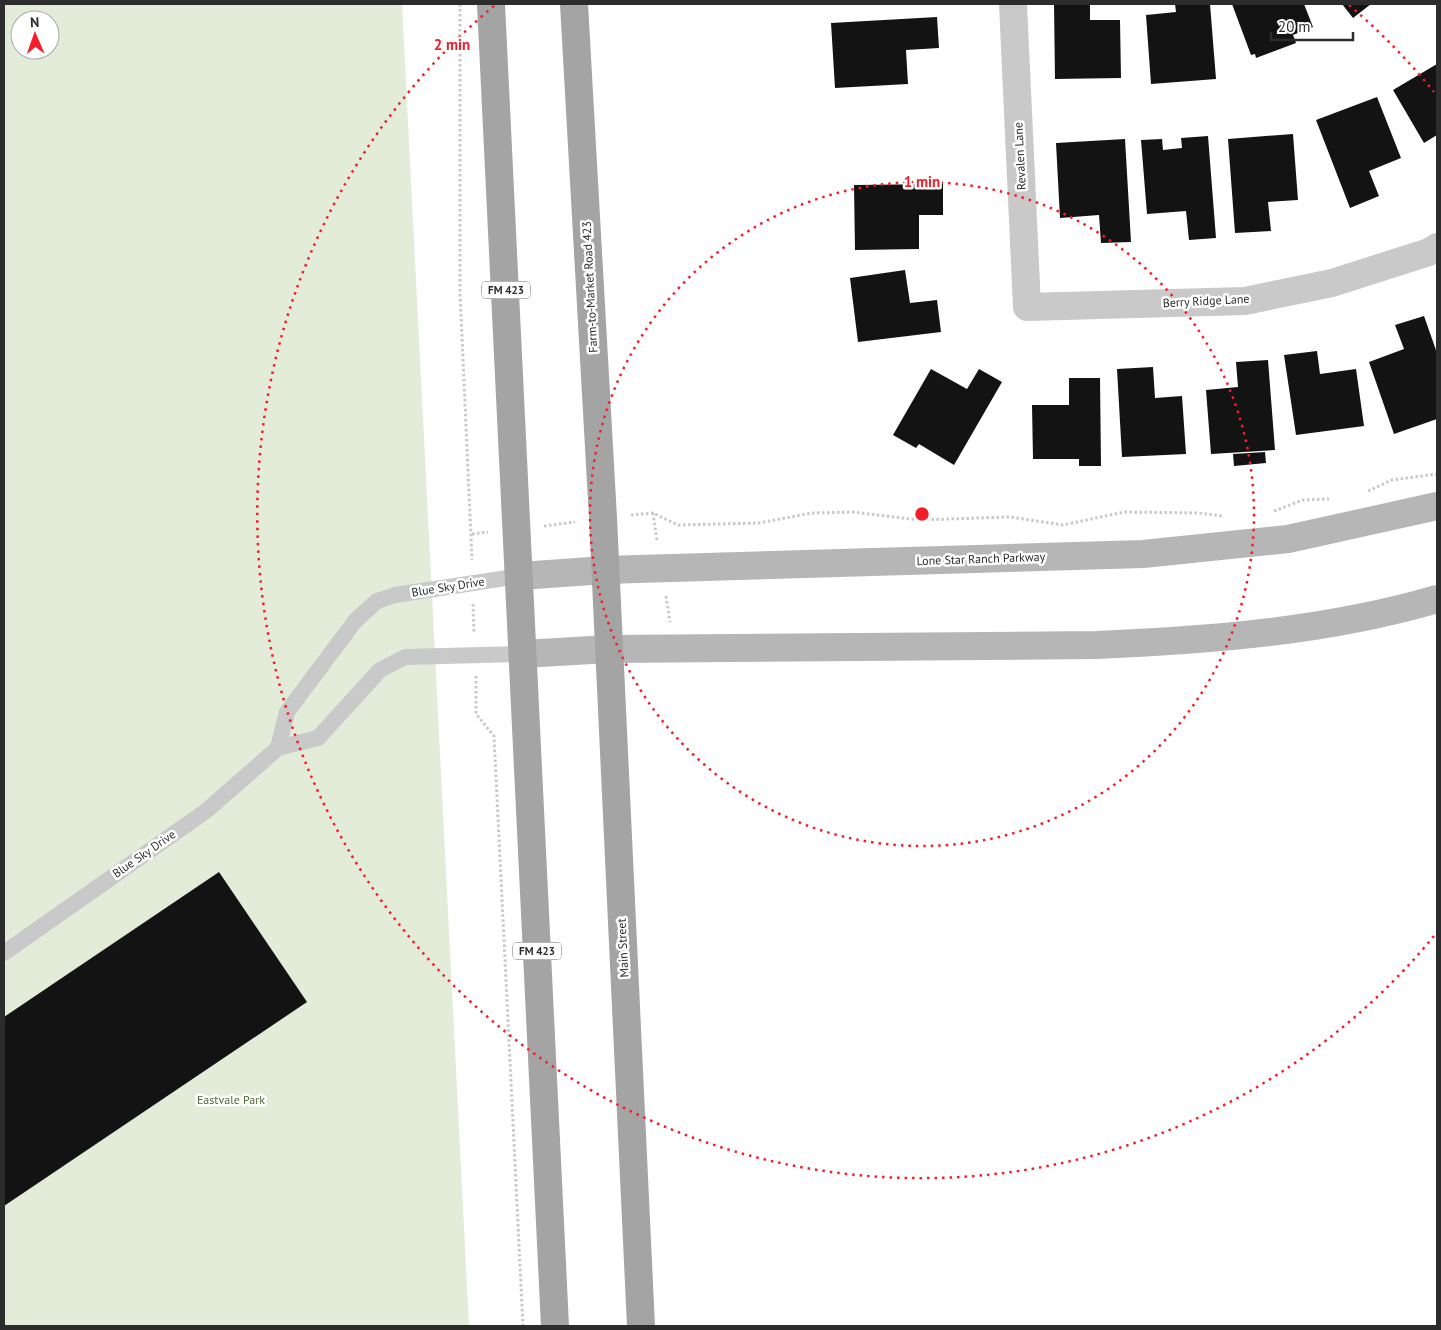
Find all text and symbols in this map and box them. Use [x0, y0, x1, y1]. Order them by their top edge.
north arrow [10, 10, 60, 60]
scale bar [1271, 10, 1354, 42]
text: N [30, 13, 39, 31]
text: 20 m [1278, 17, 1311, 36]
text: 2 min [434, 35, 470, 54]
street label: Revalen Lane [1010, 122, 1029, 190]
text: 1 min [904, 172, 940, 191]
street label: Farm-to-Market Road 423 [579, 221, 600, 353]
road number: FM 423 [482, 282, 530, 298]
street label: Berry Ridge Lane [1162, 291, 1250, 310]
centre of rings [913, 505, 931, 523]
street label: Lone Star Ranch Parkway [916, 549, 1046, 568]
street label: Blue Sky Drive [410, 573, 485, 600]
street label: Blue Sky Drive [109, 826, 178, 881]
street label: Main Street [613, 918, 632, 978]
road number: FM 423 [513, 942, 561, 959]
park label: Eastvale Park [197, 1092, 265, 1107]

